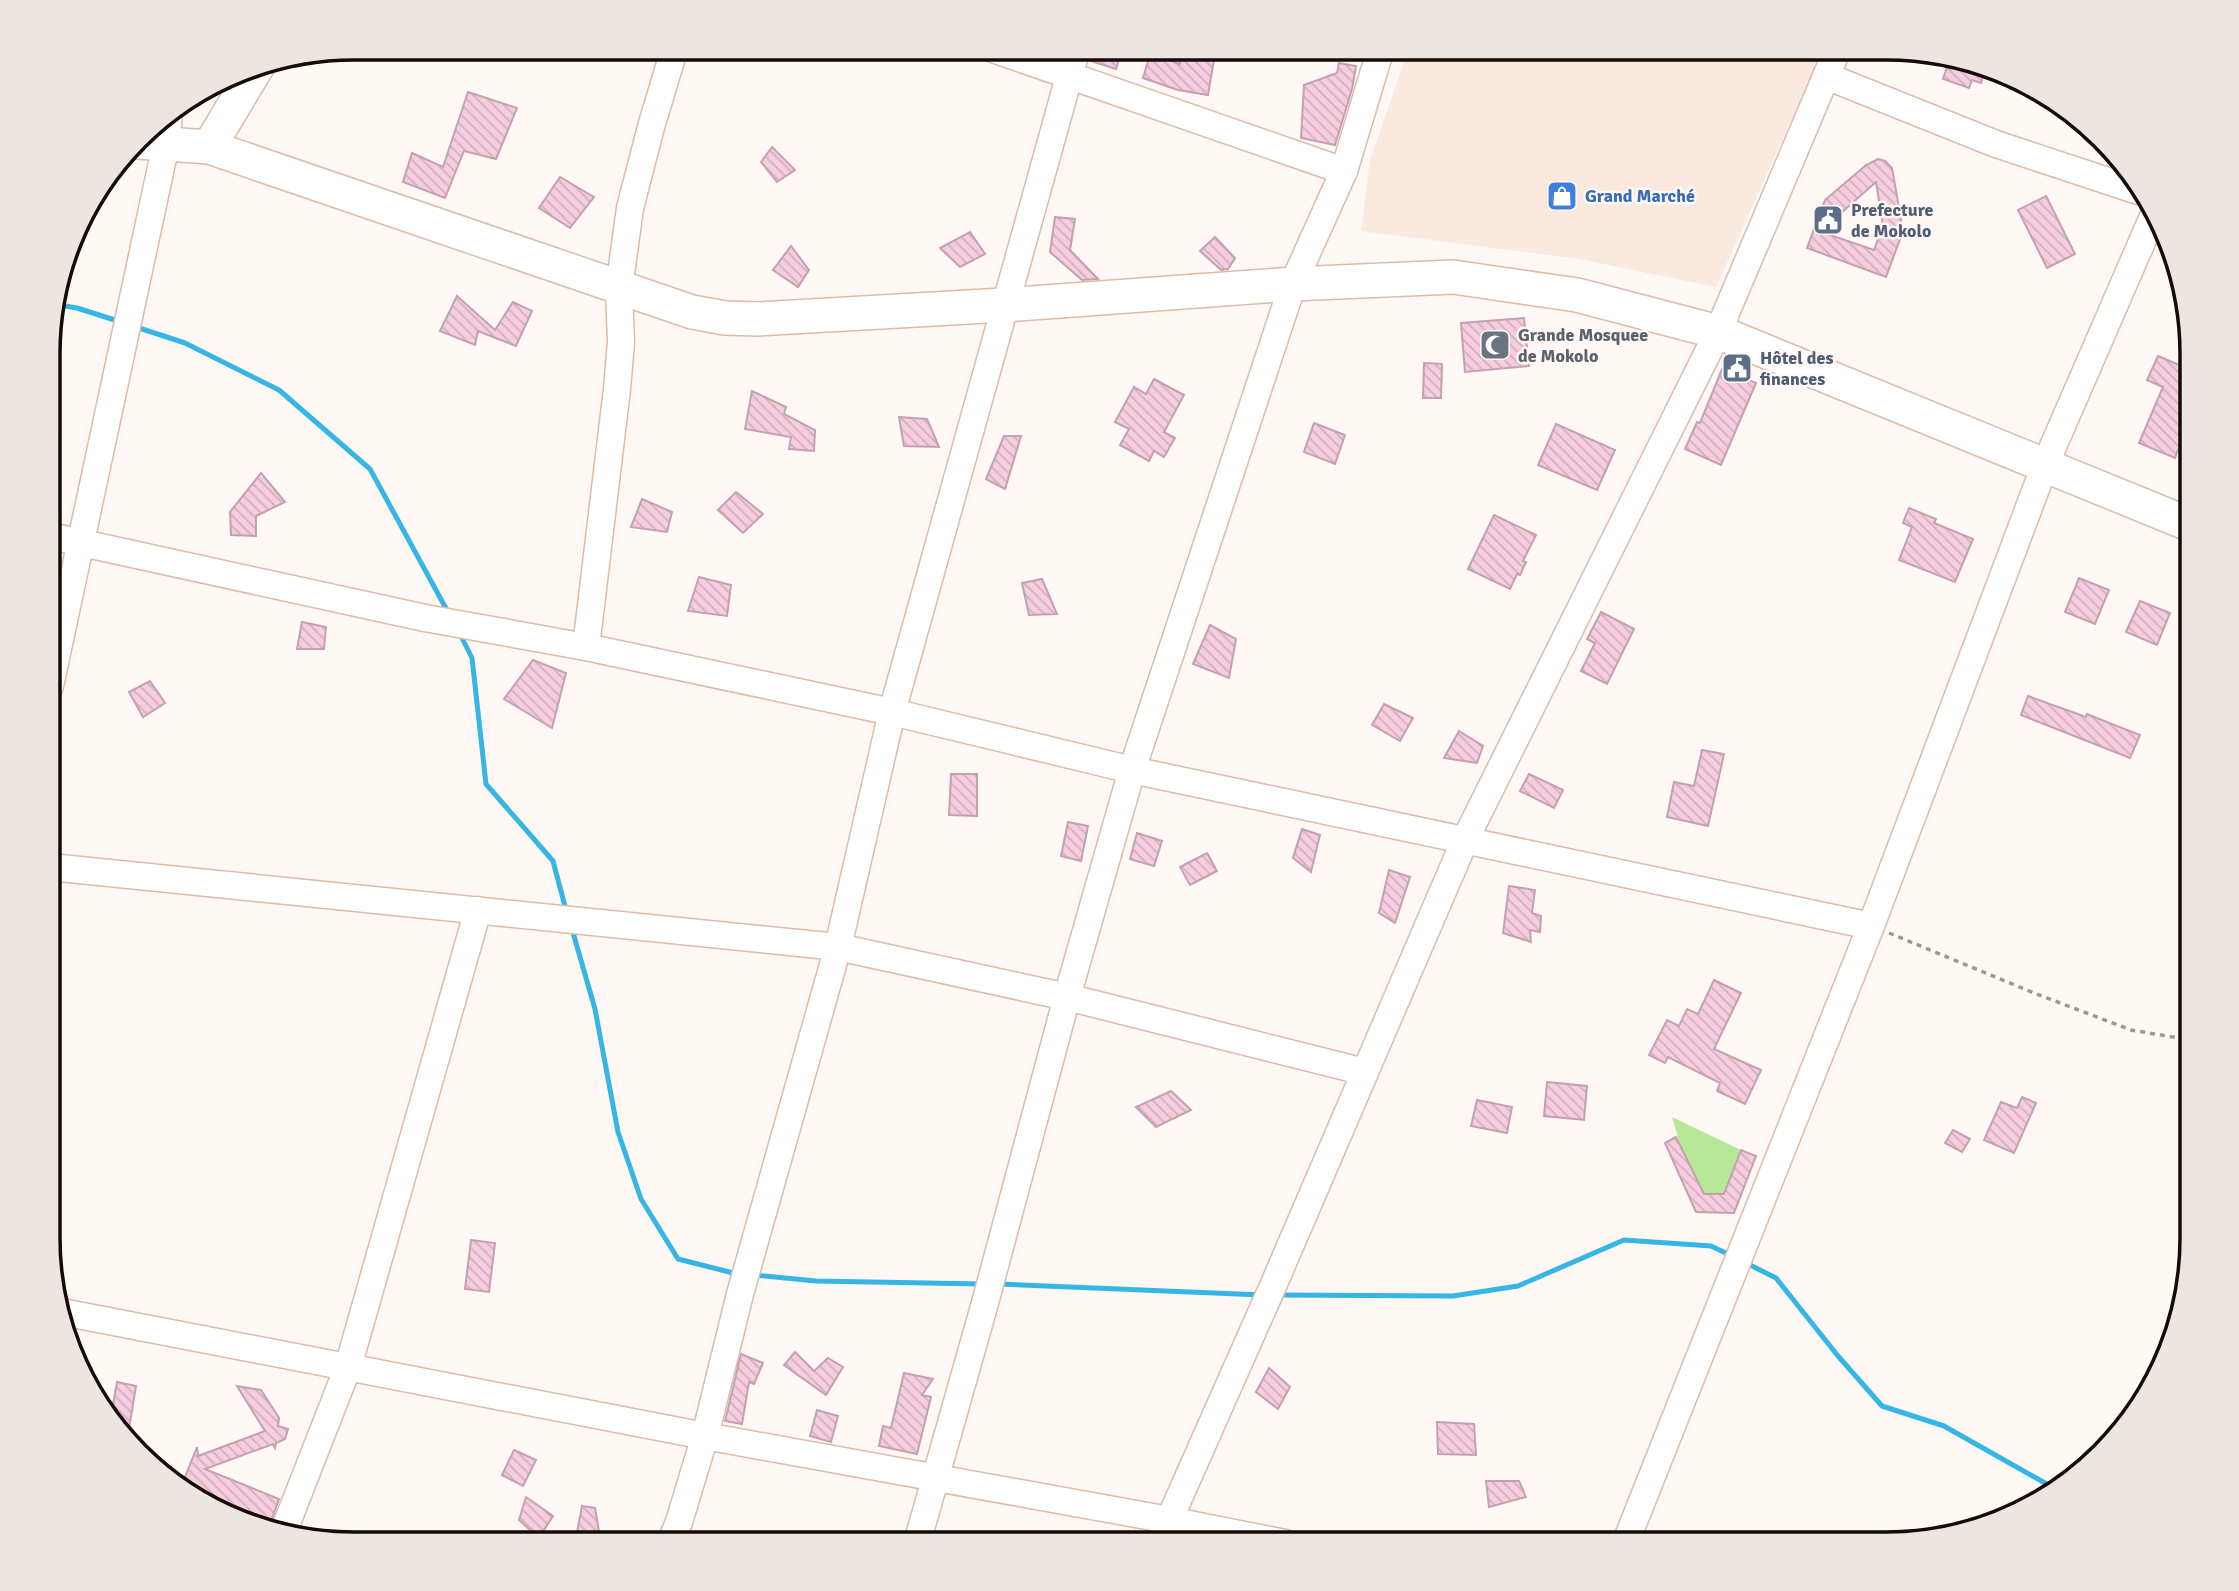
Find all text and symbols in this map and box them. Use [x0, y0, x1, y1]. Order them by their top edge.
shop icon: Grand Marché [1545, 179, 1579, 213]
place label: Grand Marché [1585, 185, 1695, 207]
place label: Prefecture de Mokolo [1851, 199, 1934, 242]
public building icon: Prefecture de Mokolo [1811, 203, 1845, 237]
place label: Grande Mosquee de Mokolo [1518, 324, 1648, 367]
mosque icon: Grande Mosquee de Mokolo [1478, 328, 1512, 362]
place label: Hôtel des finances [1759, 347, 1834, 390]
public building icon: Hôtel des finances [1720, 351, 1754, 385]

